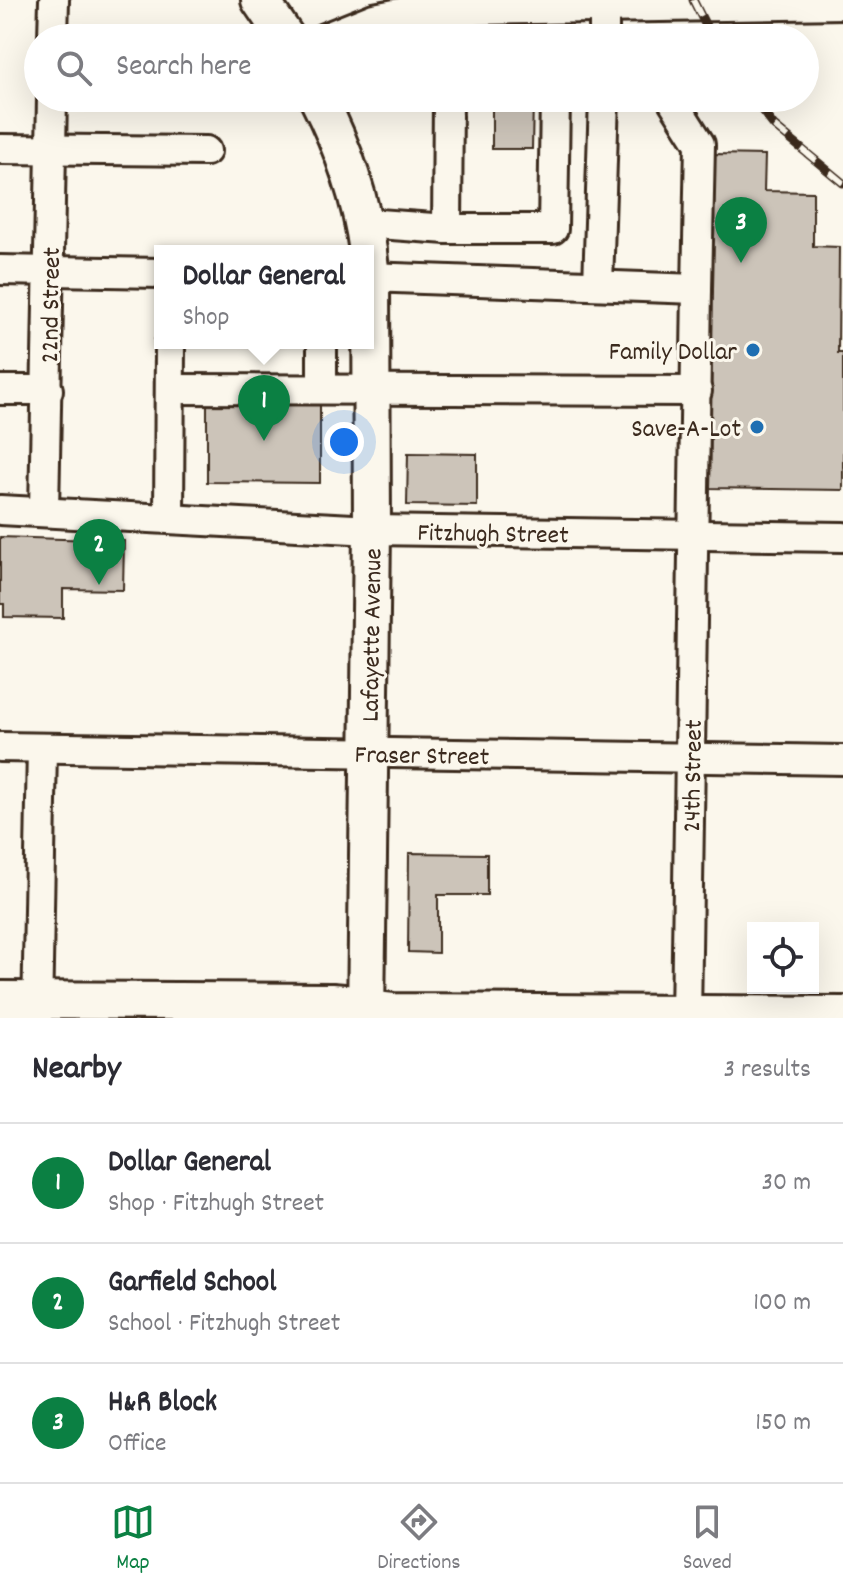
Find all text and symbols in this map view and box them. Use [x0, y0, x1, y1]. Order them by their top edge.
search box [24, 24, 819, 112]
icon: search [52, 46, 96, 90]
text: Search here [116, 47, 252, 90]
pin: 3 [715, 197, 767, 263]
popup [154, 245, 374, 349]
street label: 22nd Street [33, 246, 72, 363]
text: Dollar General [183, 257, 345, 300]
text: Shop [183, 300, 229, 337]
place label: Family Dollar [609, 335, 737, 372]
marker: Family Dollar [744, 341, 762, 359]
pin: 1 [238, 375, 290, 441]
place label: Save-A-Lot [631, 412, 741, 449]
marker: Save-A-Lot [748, 418, 766, 436]
your location [324, 422, 364, 462]
street label: Fitzhugh Street [417, 516, 569, 555]
pin: 2 [73, 519, 125, 585]
street label: Lafayette Avenue [353, 548, 394, 722]
street label: 24th Street [675, 719, 714, 833]
street label: Fraser Street [354, 738, 490, 777]
map controls [747, 922, 819, 994]
button: locate [747, 922, 819, 994]
text: Nearby [32, 1046, 121, 1095]
text: 3 results [724, 1052, 811, 1089]
text: Dollar General [108, 1143, 271, 1186]
text: 1 [55, 1165, 61, 1202]
text: 30 m [761, 1165, 811, 1202]
text: Shop · Fitzhugh Street [108, 1186, 324, 1223]
text: Garfield School [108, 1263, 276, 1306]
text: 2 [52, 1285, 64, 1322]
text: 100 m [753, 1285, 811, 1322]
text: School · Fitzhugh Street [108, 1306, 340, 1343]
text: H&R Block [108, 1383, 217, 1426]
text: 3 [52, 1405, 64, 1442]
text: 150 m [755, 1405, 811, 1442]
text: Office [108, 1426, 166, 1463]
tab: Map [111, 1500, 155, 1579]
tab: Directions [377, 1500, 461, 1579]
tab: Saved [683, 1500, 732, 1579]

